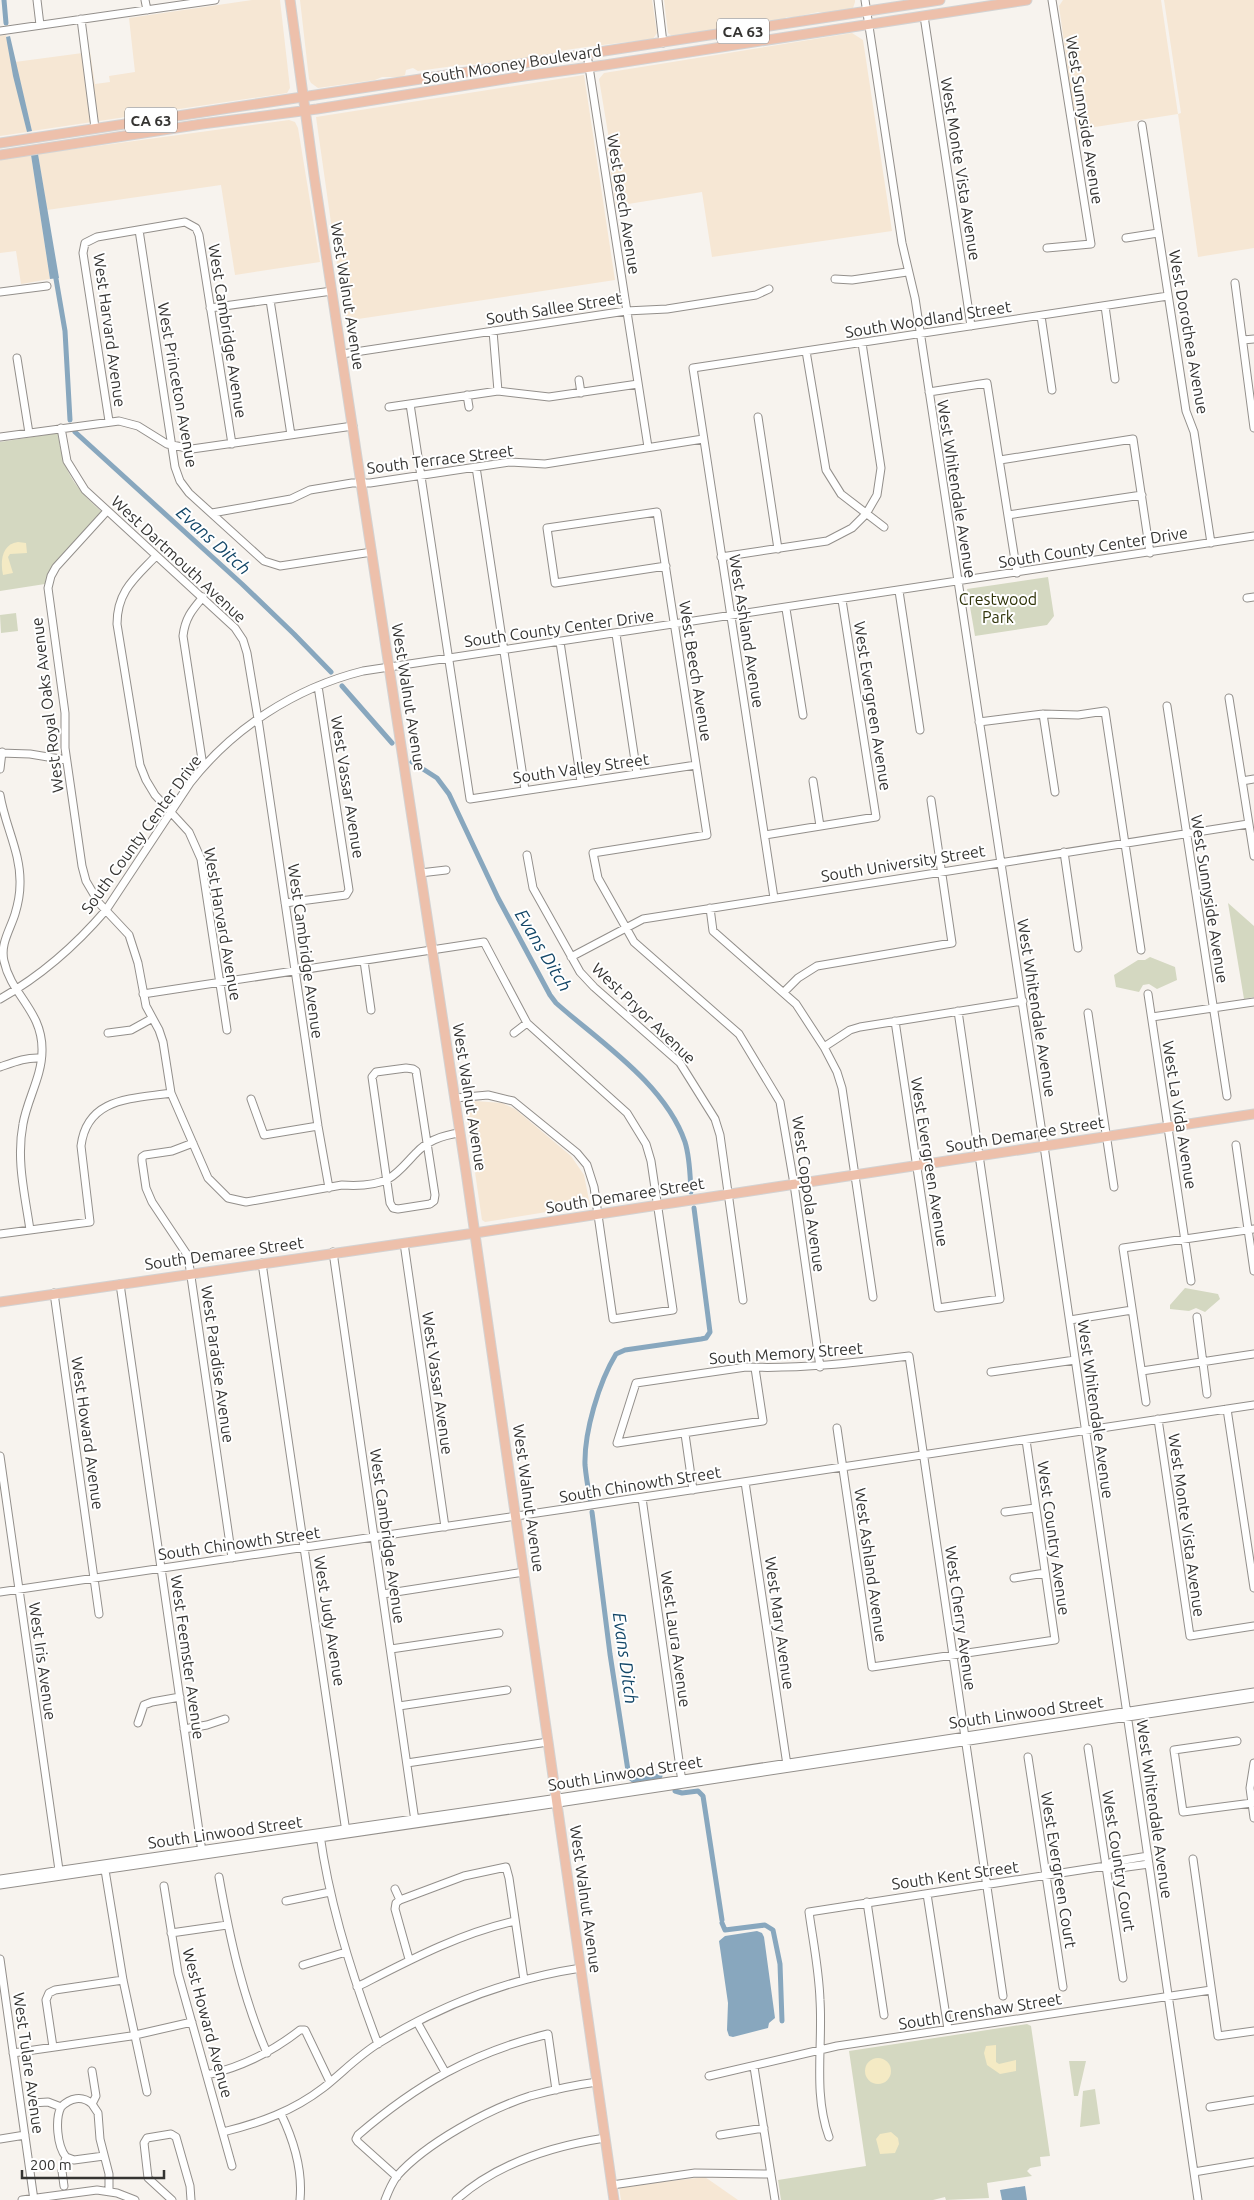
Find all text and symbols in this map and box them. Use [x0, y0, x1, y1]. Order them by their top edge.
road number: CA 63 [717, 18, 769, 44]
street label: West Sunnyside Avenue [1063, 35, 1107, 205]
street label: South Mooney Boulevard [421, 41, 603, 87]
street label: West Monte Vista Avenue [938, 76, 984, 262]
road number: CA 63 [125, 108, 177, 132]
street label: West Beech Avenue [604, 132, 644, 276]
street label: West Walnut Avenue [327, 221, 369, 371]
street label: West Cambridge Avenue [205, 242, 251, 420]
street label: West Dorothea Avenue [1166, 248, 1212, 416]
street label: West Harvard Avenue [90, 252, 130, 408]
street label: South Sallee Street [485, 288, 624, 328]
street label: South Woodland Street [844, 297, 1013, 341]
street label: West Princeton Avenue [155, 301, 201, 469]
street label: West Whitendale Avenue [934, 398, 980, 580]
street label: South Terrace Street [366, 441, 515, 477]
street label: West Dartmouth Avenue [108, 492, 250, 626]
water label: Evans Ditch [173, 502, 255, 578]
street label: South County Center Drive [997, 523, 1189, 571]
street label: West Ashland Avenue [726, 553, 768, 709]
park label: Crestwood Park [959, 590, 1037, 626]
street label: West Beech Avenue [676, 599, 716, 743]
street label: South County Center Drive [463, 606, 655, 650]
street label: West Royal Oaks Avenue [27, 616, 67, 794]
street label: West Evergreen Avenue [851, 620, 895, 792]
street label: West Walnut Avenue [388, 622, 430, 772]
street label: West Vassar Avenue [328, 714, 368, 860]
street label: South Valley Street [512, 749, 651, 786]
street label: South County Center Drive [77, 751, 205, 917]
street label: West Sunnyside Avenue [1188, 814, 1232, 984]
street label: South University Street [820, 841, 987, 885]
street label: West Harvard Avenue [201, 846, 245, 1002]
street label: West Cambridge Avenue [285, 862, 327, 1040]
water label: Evans Ditch [512, 905, 576, 995]
street label: West Whitendale Avenue [1014, 917, 1060, 1099]
street label: West Pryor Avenue [588, 959, 700, 1067]
street label: West Walnut Avenue [449, 1022, 491, 1172]
street label: West La Vida Avenue [1159, 1039, 1201, 1191]
street label: West Evergreen Avenue [908, 1076, 952, 1248]
street label: South Demaree Street [944, 1112, 1106, 1155]
street label: West Coppola Avenue [789, 1115, 829, 1273]
street label: South Demaree Street [544, 1173, 706, 1216]
street label: South Demaree Street [143, 1233, 305, 1273]
street label: West Paradise Avenue [198, 1284, 238, 1444]
street label: West Vassar Avenue [419, 1310, 457, 1456]
street label: West Whitendale Avenue [1075, 1318, 1117, 1500]
street label: South Memory Street [708, 1339, 864, 1367]
street label: West Howard Avenue [68, 1355, 108, 1511]
street label: West Walnut Avenue [510, 1423, 548, 1573]
street label: West Monte Vista Avenue [1165, 1432, 1209, 1618]
street label: West Cambridge Avenue [367, 1447, 409, 1625]
street label: West Country Avenue [1034, 1460, 1074, 1616]
street label: South Chinowth Street [558, 1462, 723, 1506]
street label: West Ashland Avenue [851, 1487, 891, 1643]
street label: South Chinowth Street [157, 1523, 322, 1563]
street label: West Cherry Avenue [942, 1545, 980, 1691]
street label: West Judy Avenue [311, 1554, 349, 1688]
street label: West Mary Avenue [762, 1555, 798, 1691]
street label: West Laura Avenue [658, 1570, 694, 1708]
street label: West Feemster Avenue [168, 1574, 208, 1740]
street label: West Iris Avenue [26, 1601, 60, 1721]
water label: Evans Ditch [610, 1611, 642, 1705]
street label: South Linwood Street [948, 1692, 1105, 1732]
street label: West Whitendale Avenue [1134, 1718, 1176, 1900]
street label: South Linwood Street [547, 1752, 704, 1794]
street label: West Country Court [1099, 1789, 1139, 1933]
street label: West Evergreen Court [1038, 1791, 1080, 1950]
street label: South Linwood Street [147, 1812, 304, 1852]
street label: West Walnut Avenue [567, 1824, 605, 1974]
street label: South Kent Street [890, 1857, 1020, 1893]
street label: West Howard Avenue [179, 1946, 237, 2100]
street label: South Crenshaw Street [897, 1989, 1064, 2033]
street label: West Tulare Avenue [10, 1991, 48, 2135]
scale bar [22, 2148, 165, 2180]
text: 200 m [30, 2156, 72, 2173]

